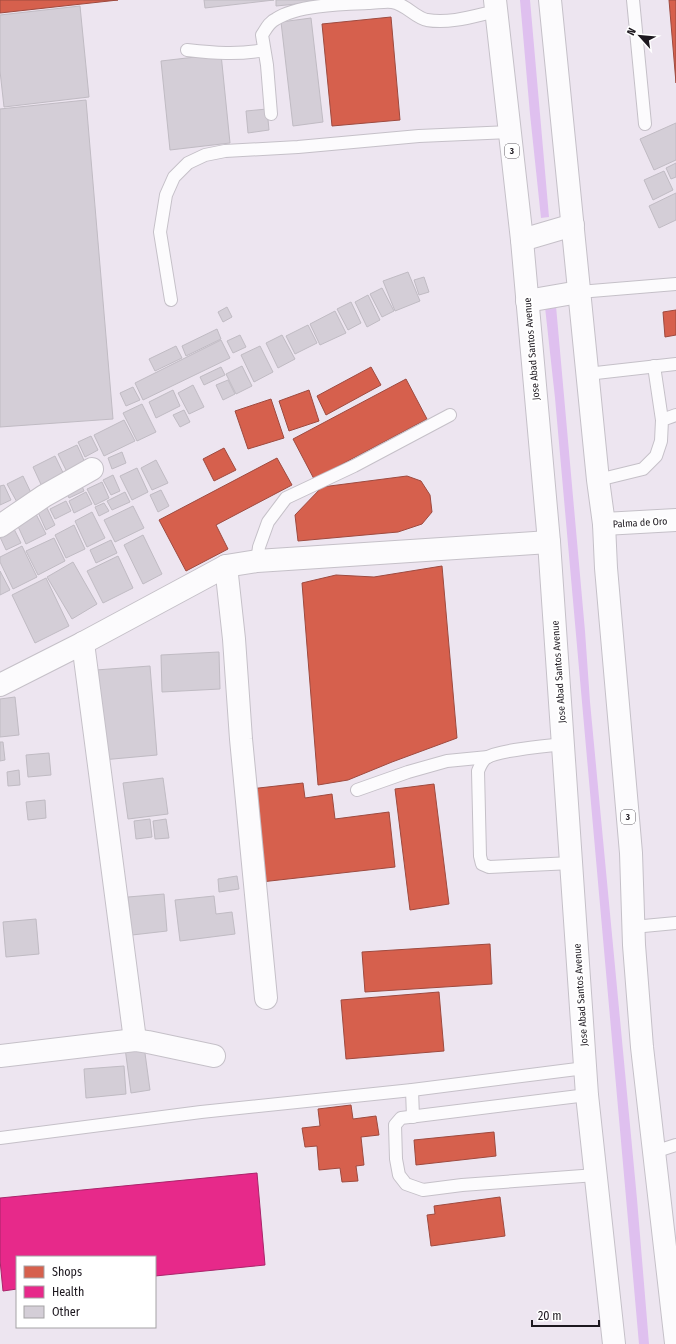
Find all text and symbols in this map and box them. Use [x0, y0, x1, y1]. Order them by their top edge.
north arrow [620, 16, 660, 56]
text: N [624, 26, 639, 38]
road number: 3 [505, 144, 519, 158]
street label: Jose Abad Santos Avenue [522, 297, 542, 401]
street label: Palma de Oro [613, 516, 668, 530]
street label: Jose Abad Santos Avenue [549, 620, 569, 724]
road number: 3 [621, 810, 635, 824]
street label: Jose Abad Santos Avenue [571, 943, 591, 1047]
legend [16, 1256, 156, 1328]
text: Shops [52, 1265, 82, 1279]
text: Health [52, 1285, 84, 1299]
scale bar [532, 1302, 599, 1328]
text: Other [52, 1305, 81, 1319]
text: 20 m [538, 1309, 562, 1323]

